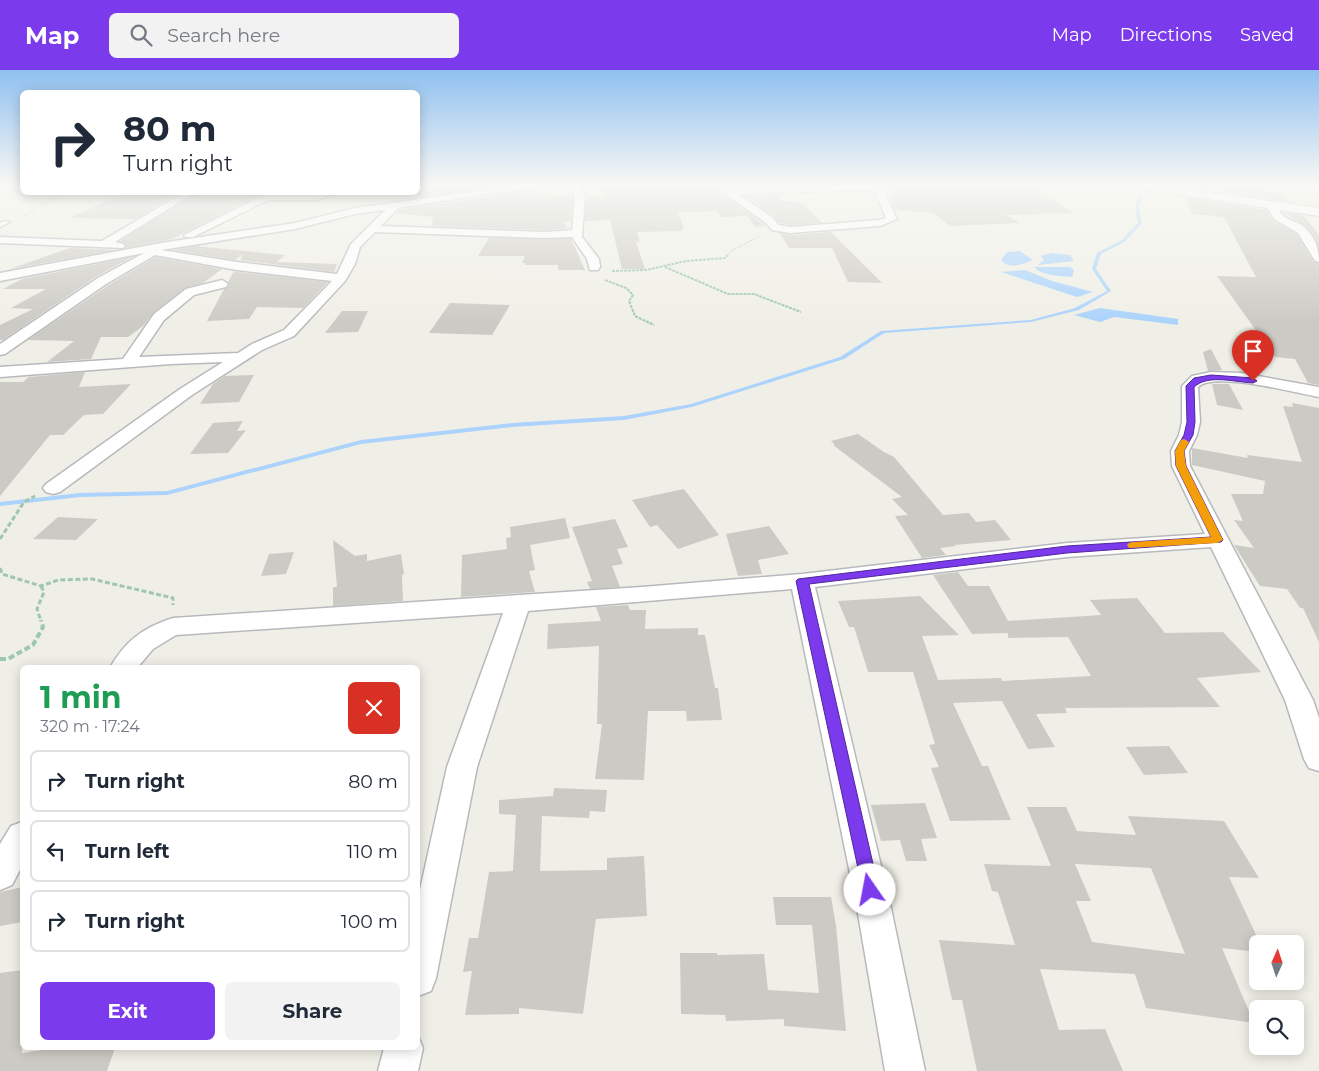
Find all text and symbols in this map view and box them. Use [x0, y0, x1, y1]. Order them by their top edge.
search box [109, 13, 459, 58]
text: Map [25, 21, 79, 50]
icon: search [127, 21, 155, 49]
text: Search here [167, 24, 280, 47]
text: Map [1052, 24, 1092, 46]
text: Directions [1120, 24, 1212, 46]
text: Saved [1240, 24, 1294, 46]
text: 80 m [123, 107, 217, 150]
icon: right [40, 110, 105, 175]
text: Turn right [123, 150, 233, 177]
pin [1232, 330, 1274, 381]
icon: arrive [1239, 337, 1267, 365]
text: 1 min [40, 679, 121, 716]
button: close [348, 682, 400, 734]
text: 320 m · 17:24 [40, 717, 140, 736]
icon: right [42, 767, 70, 795]
text: Turn right [85, 770, 185, 793]
text: 80 m [348, 770, 398, 793]
icon: left [42, 837, 70, 865]
text: Turn left [85, 840, 170, 863]
text: 110 m [347, 840, 398, 863]
position arrow [843, 863, 895, 915]
icon: right [42, 907, 70, 935]
text: Turn right [85, 910, 185, 933]
text: 100 m [341, 910, 398, 933]
north arrow [1249, 935, 1304, 990]
map controls [1249, 935, 1304, 1055]
button: Exit [40, 982, 215, 1040]
button: Share [225, 982, 400, 1040]
button: search [1249, 1000, 1304, 1055]

